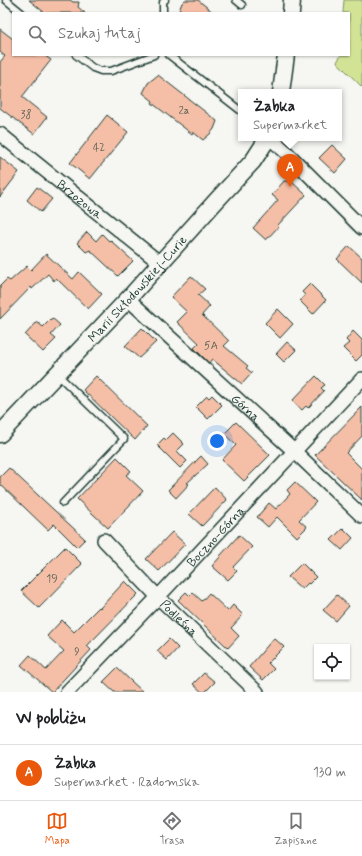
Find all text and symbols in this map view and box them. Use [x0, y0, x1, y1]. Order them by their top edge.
search box [12, 12, 350, 56]
icon: search [26, 23, 48, 45]
text: Szukaj tutaj [58, 24, 141, 44]
popup [238, 89, 342, 141]
text: Żabka [253, 97, 295, 117]
house number: 2a [178, 104, 190, 118]
house number: 38 [21, 108, 32, 122]
text: Supermarket [253, 117, 327, 134]
house number: 42 [93, 141, 105, 155]
pin: A [277, 154, 303, 187]
street label: Brzozowa [53, 176, 106, 223]
street label: Marii Skłodowskiej-Curie [84, 232, 191, 346]
house number: 5A [204, 339, 218, 353]
street label: Górna [227, 391, 263, 426]
your location [207, 431, 227, 451]
street label: Boczno-Górna [183, 503, 249, 571]
house number: 19 [46, 572, 58, 586]
street label: Podleśna [156, 596, 201, 641]
map controls [314, 644, 350, 680]
button: locate [314, 644, 350, 680]
house number: 9 [74, 645, 80, 659]
text: W pobliżu [16, 707, 85, 729]
text: Żabka [54, 754, 96, 774]
text: A [25, 764, 33, 781]
text: 130 m [313, 764, 346, 781]
text: Supermarket · Radomska [54, 774, 199, 791]
tab: Mapa [45, 810, 70, 848]
tab: Trasa [160, 810, 184, 848]
tab: Zapisane [274, 810, 317, 848]

